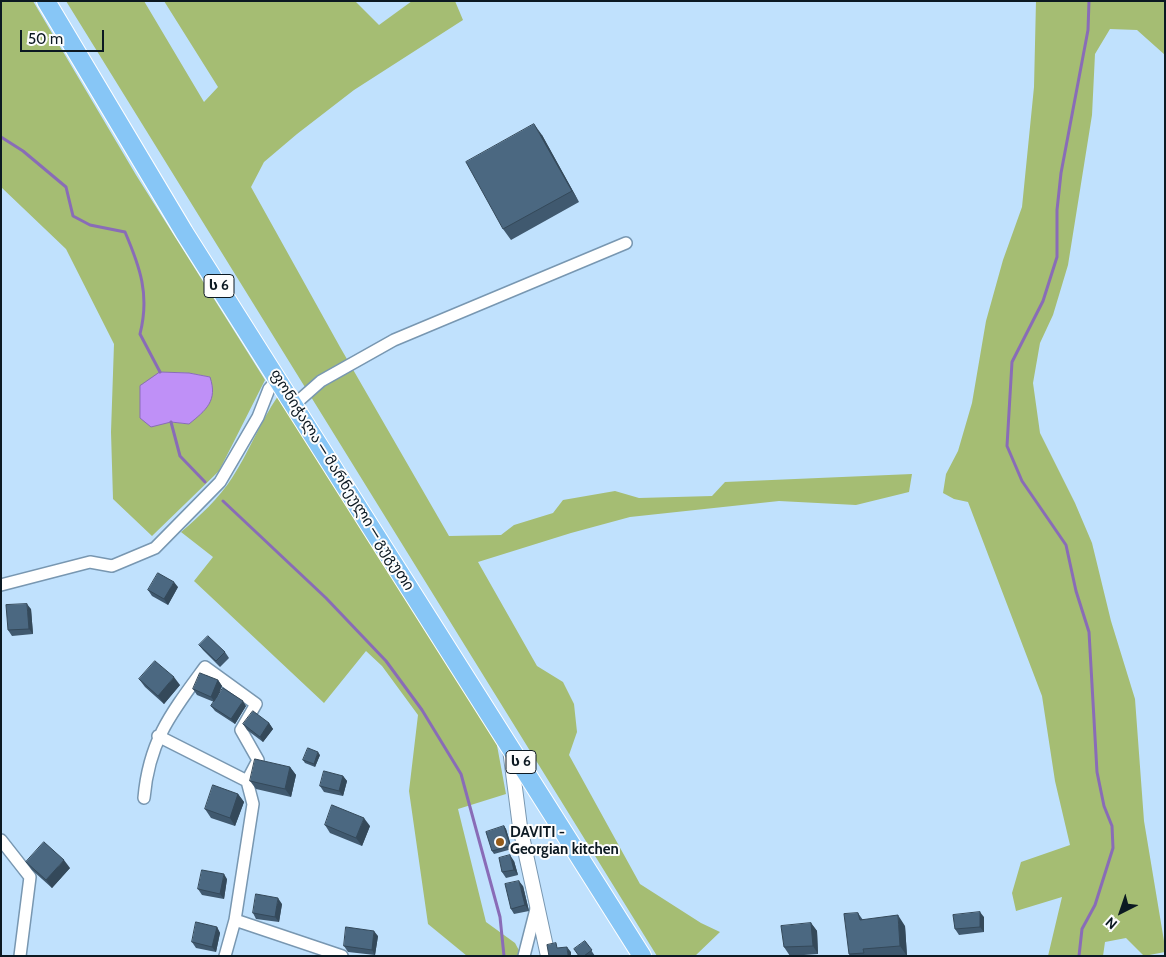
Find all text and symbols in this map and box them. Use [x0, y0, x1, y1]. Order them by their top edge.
scale bar [22, 20, 106, 52]
text: 50 m [28, 30, 63, 48]
road number: ს 6 [204, 274, 234, 298]
street label: ფონიჭალა — მარნეული — გუგუთი [266, 366, 418, 594]
road number: ს 6 [506, 750, 536, 774]
place label: DAVITI - Georgian kitchen [510, 824, 619, 859]
marker: DAVITI - Georgian kitchen [494, 836, 506, 848]
north arrow [1096, 887, 1146, 937]
text: N [1102, 913, 1121, 933]

